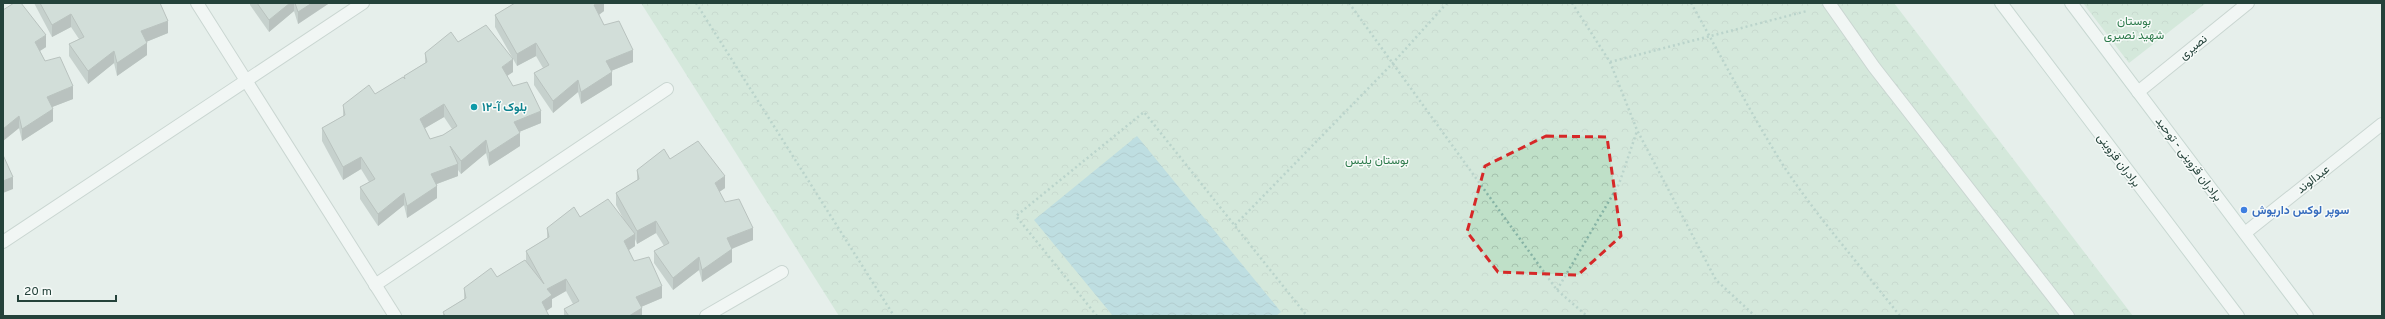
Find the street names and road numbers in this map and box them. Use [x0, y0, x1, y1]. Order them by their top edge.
street label: نصیری [2176, 32, 2211, 64]
street label: برادران قزوینی - توحید [2151, 114, 2225, 205]
street label: برادران قزوینی [2093, 130, 2144, 191]
street label: عبدالوند [2294, 162, 2334, 198]

